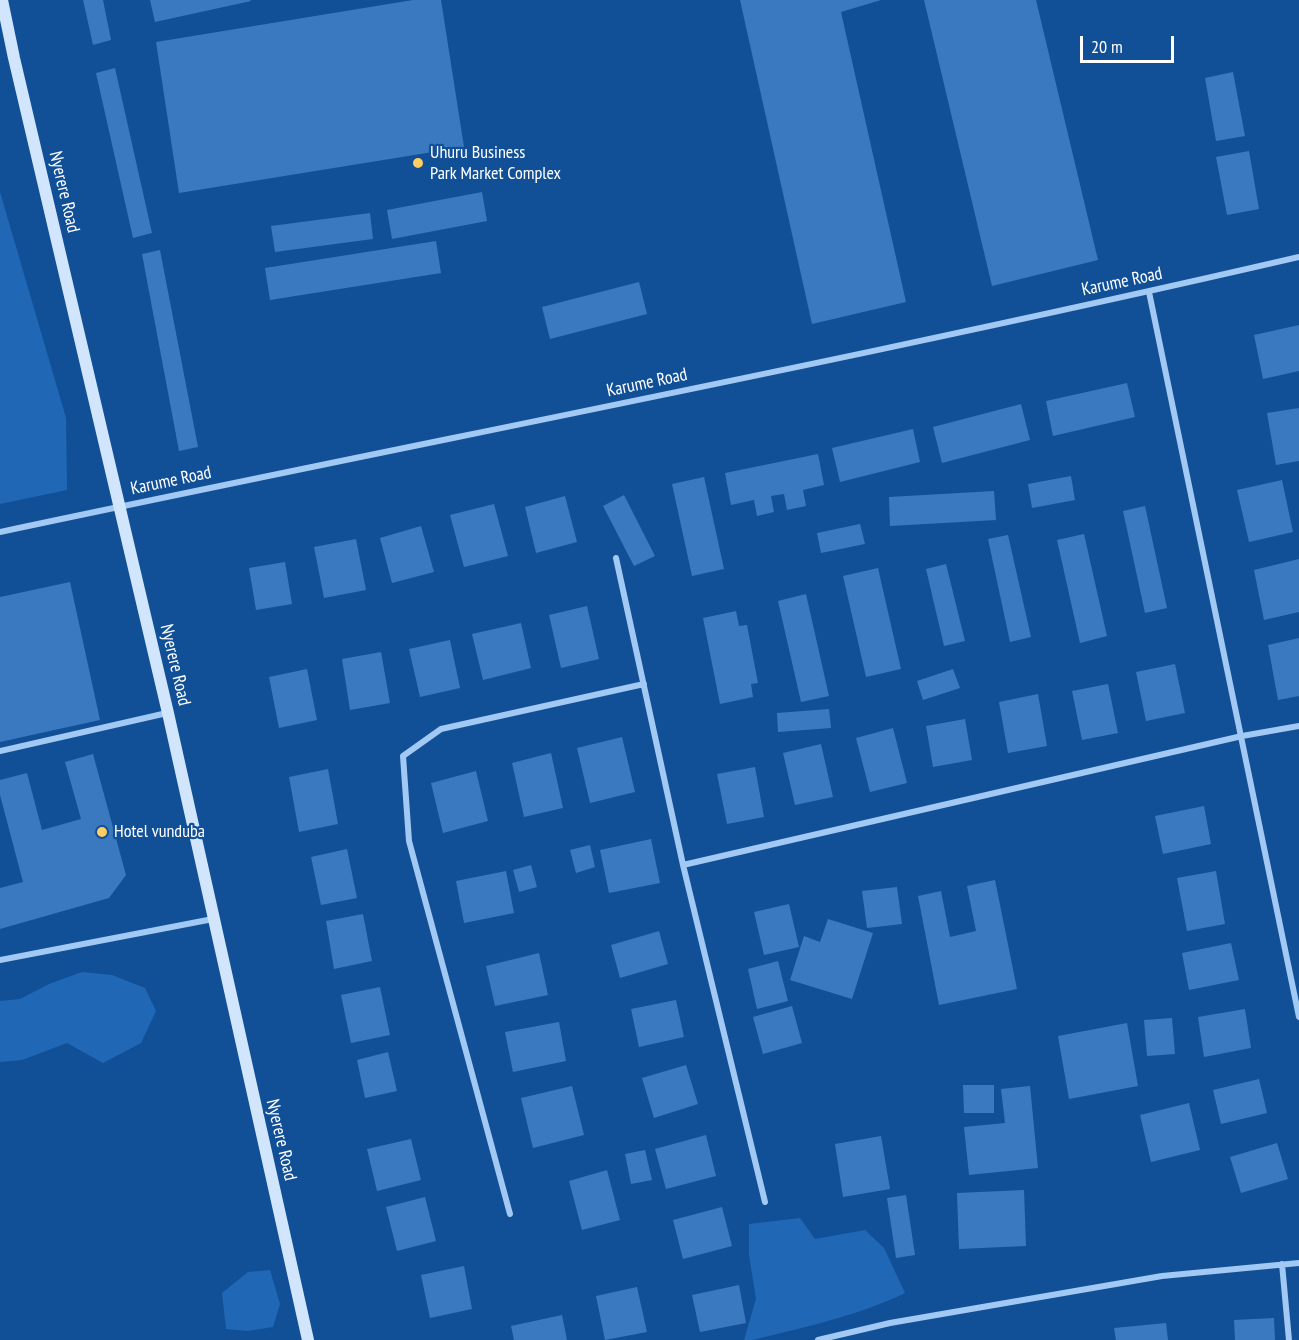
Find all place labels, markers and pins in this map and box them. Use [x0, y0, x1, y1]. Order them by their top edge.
place label: Uhuru Business Park Market Complex [430, 142, 561, 184]
marker: Uhuru Business Park Market Complex [411, 156, 425, 170]
place label: Hotel vunduba [114, 821, 205, 843]
marker: Hotel vunduba [95, 825, 109, 839]

